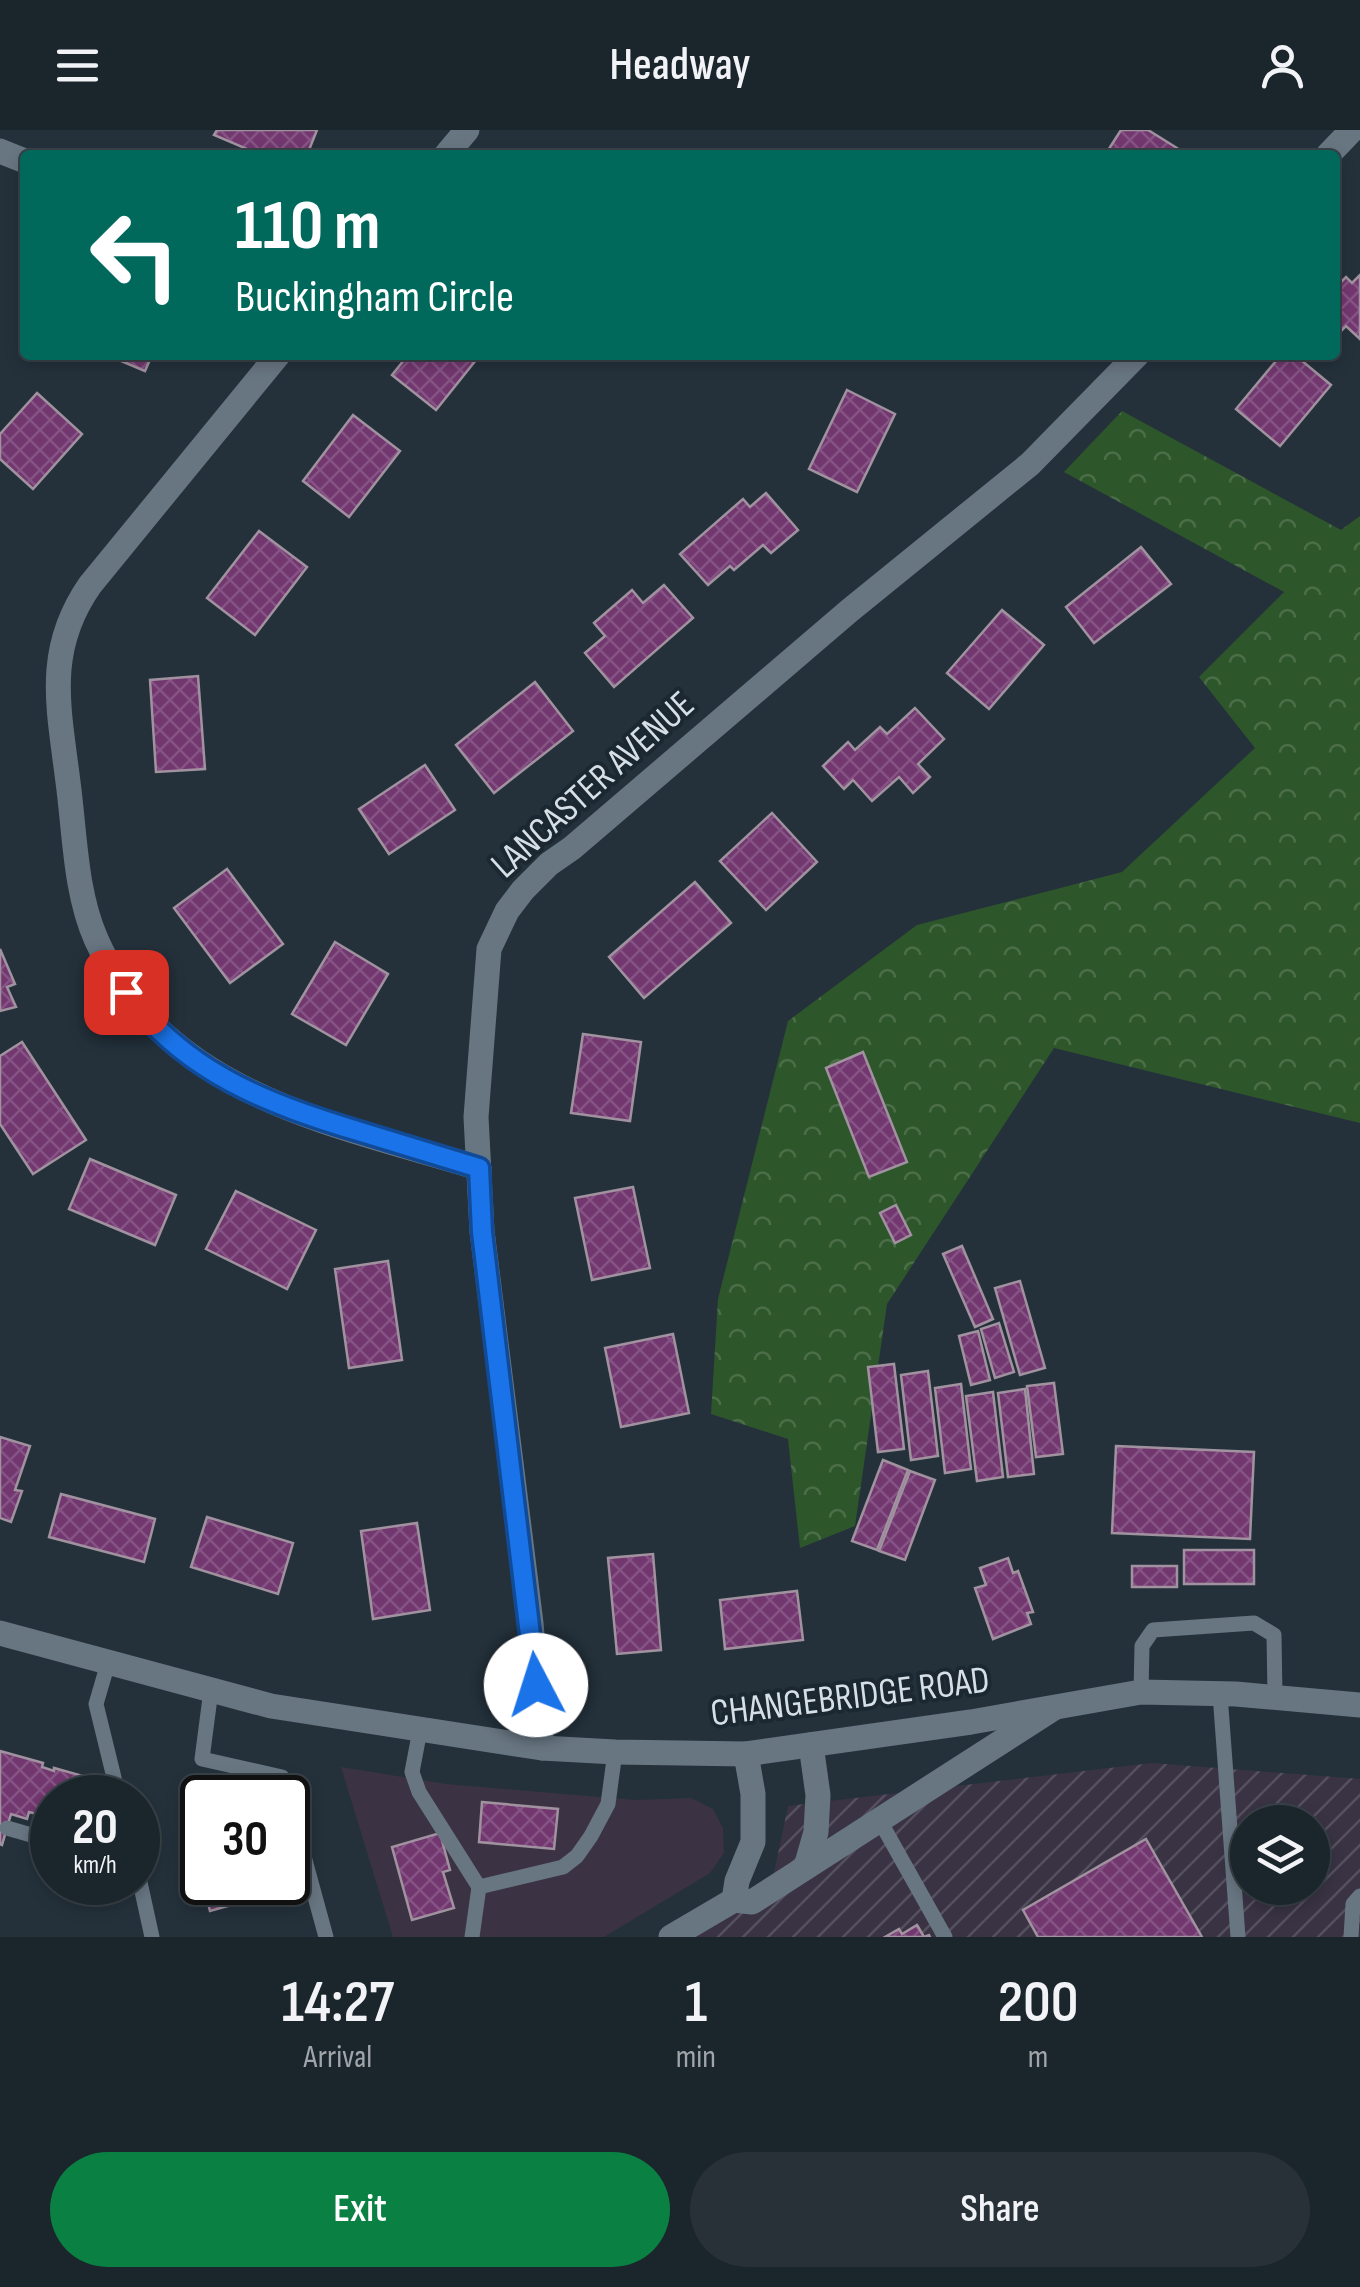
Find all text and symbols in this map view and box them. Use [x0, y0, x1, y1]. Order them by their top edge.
icon: menu [50, 38, 105, 93]
text: Headway [609, 38, 751, 93]
icon: person [1255, 38, 1310, 93]
text: 110 m [235, 185, 381, 269]
icon: left [70, 190, 200, 320]
text: Buckingham Circle [235, 270, 514, 325]
street label: LANCASTER AVENUE [482, 682, 704, 888]
pin [84, 950, 169, 1035]
icon: arrive [99, 965, 154, 1020]
position arrow [484, 1633, 588, 1737]
street label: CHANGEBRIDGE ROAD [708, 1658, 992, 1736]
speed limit sign: 30 [180, 1775, 310, 1905]
text: 20 [72, 1798, 118, 1858]
map controls [1230, 1805, 1330, 1905]
button: layers [1230, 1805, 1330, 1905]
text: km/h [73, 1850, 117, 1881]
text: 14:27 [281, 1967, 394, 2039]
text: 1 [685, 1967, 707, 2039]
text: 200 [997, 1967, 1079, 2039]
text: Arrival [303, 2038, 372, 2077]
text: min [676, 2038, 716, 2077]
text: m [1028, 2038, 1048, 2077]
button: Exit [50, 2152, 670, 2267]
button: Share [690, 2152, 1310, 2267]

